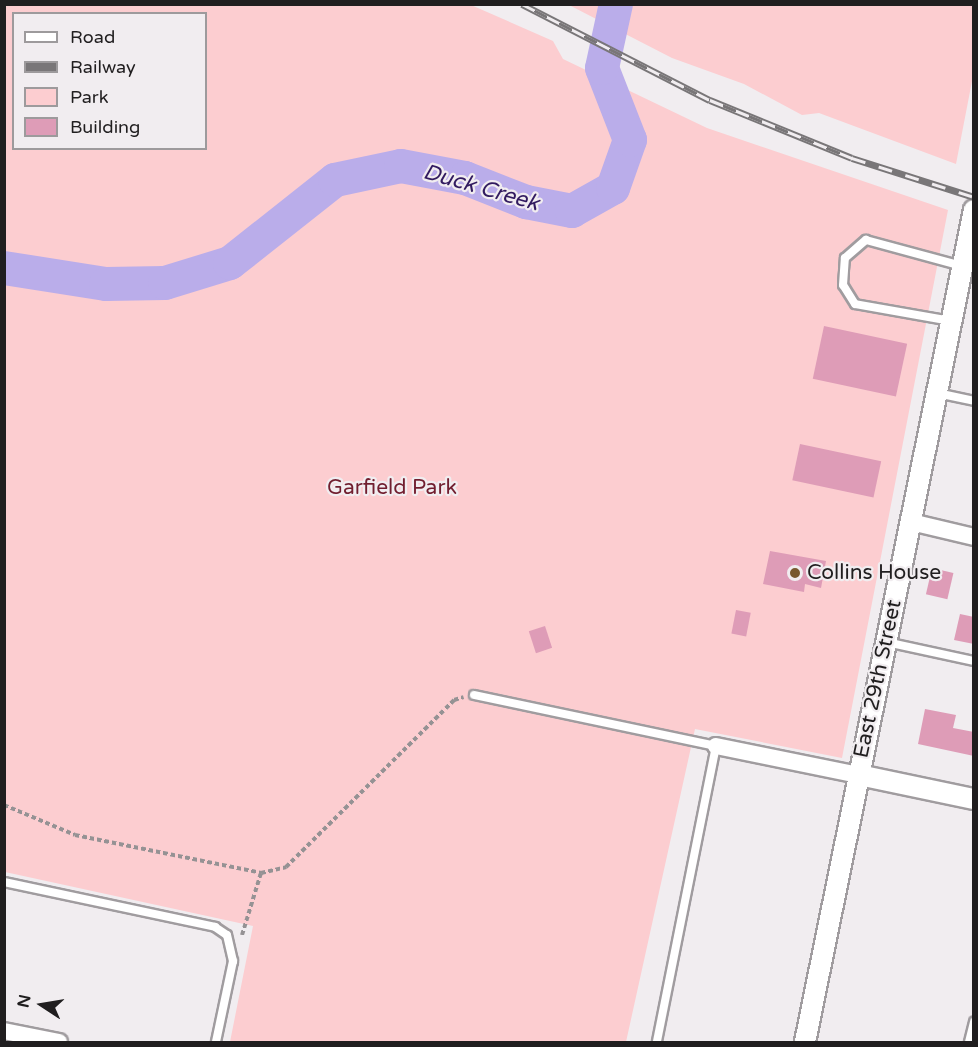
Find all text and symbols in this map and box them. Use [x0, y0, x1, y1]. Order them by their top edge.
legend [12, 12, 207, 150]
text: Road [70, 26, 115, 48]
text: Railway [70, 56, 136, 78]
text: Park [70, 86, 108, 108]
text: Building [70, 116, 140, 138]
water label: Duck Creek [420, 159, 542, 217]
park label: Garfield Park [327, 475, 457, 501]
place label: Collins House [807, 560, 941, 586]
marker: Collins House [788, 566, 802, 580]
street label: East 29th Street [849, 598, 907, 760]
north arrow [12, 975, 72, 1035]
text: N [13, 993, 36, 1010]

